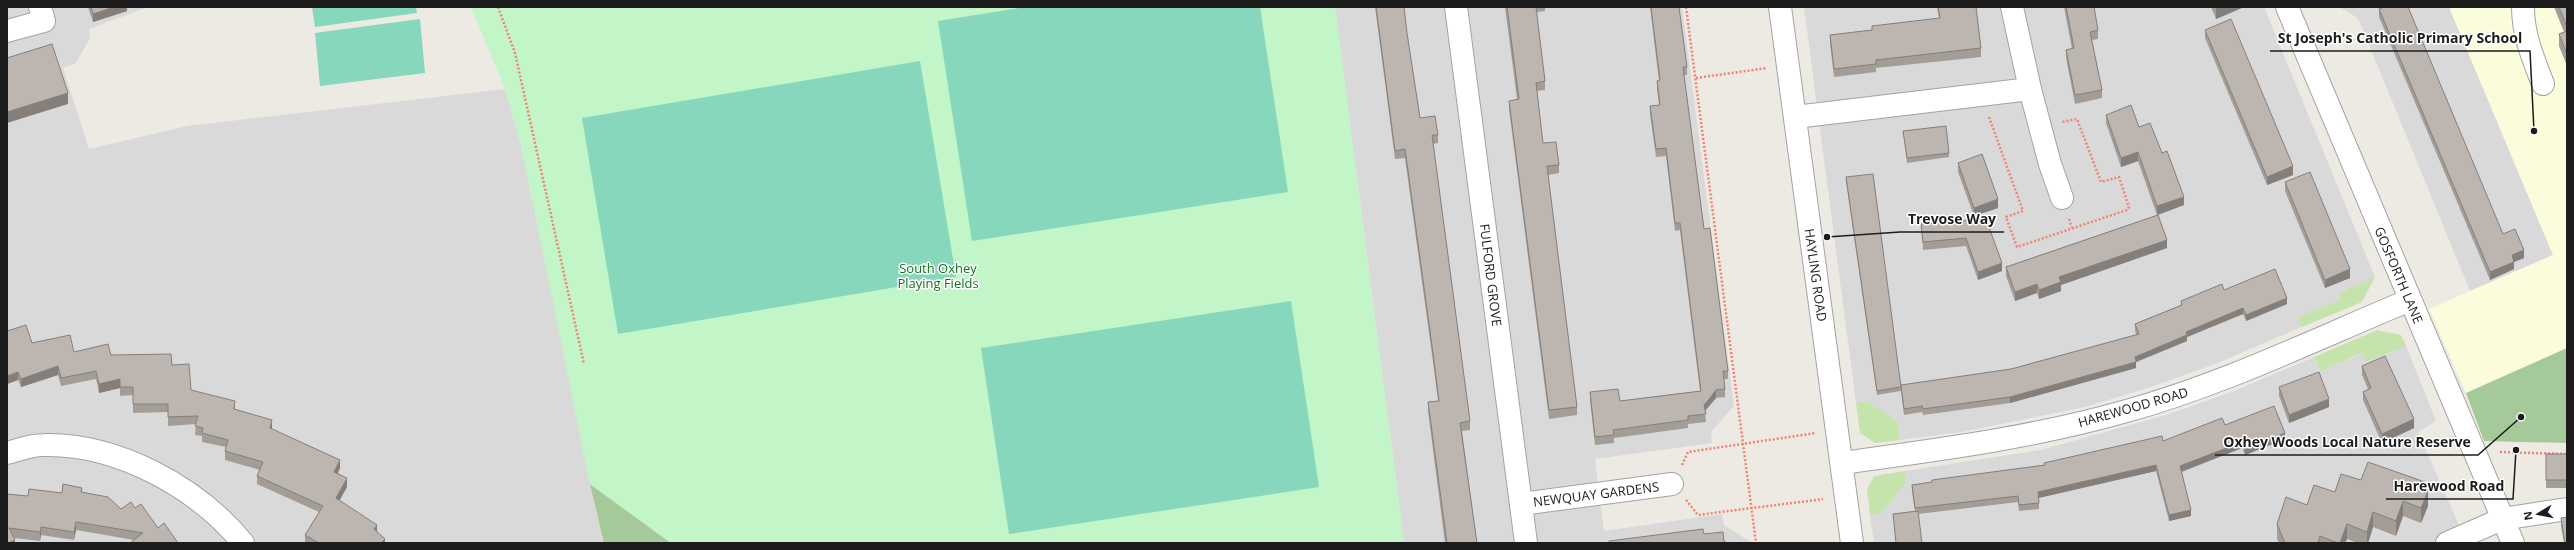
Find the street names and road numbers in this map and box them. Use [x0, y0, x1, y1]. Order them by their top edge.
street label: FULFORD GROVE [1476, 223, 1506, 327]
street label: GOSFORTH LANE [2370, 224, 2428, 326]
street label: HAYLING ROAD [1801, 227, 1831, 323]
street label: HAREWOOD ROAD [2076, 383, 2190, 431]
street label: NEWQUAY GARDENS [1532, 477, 1660, 511]

